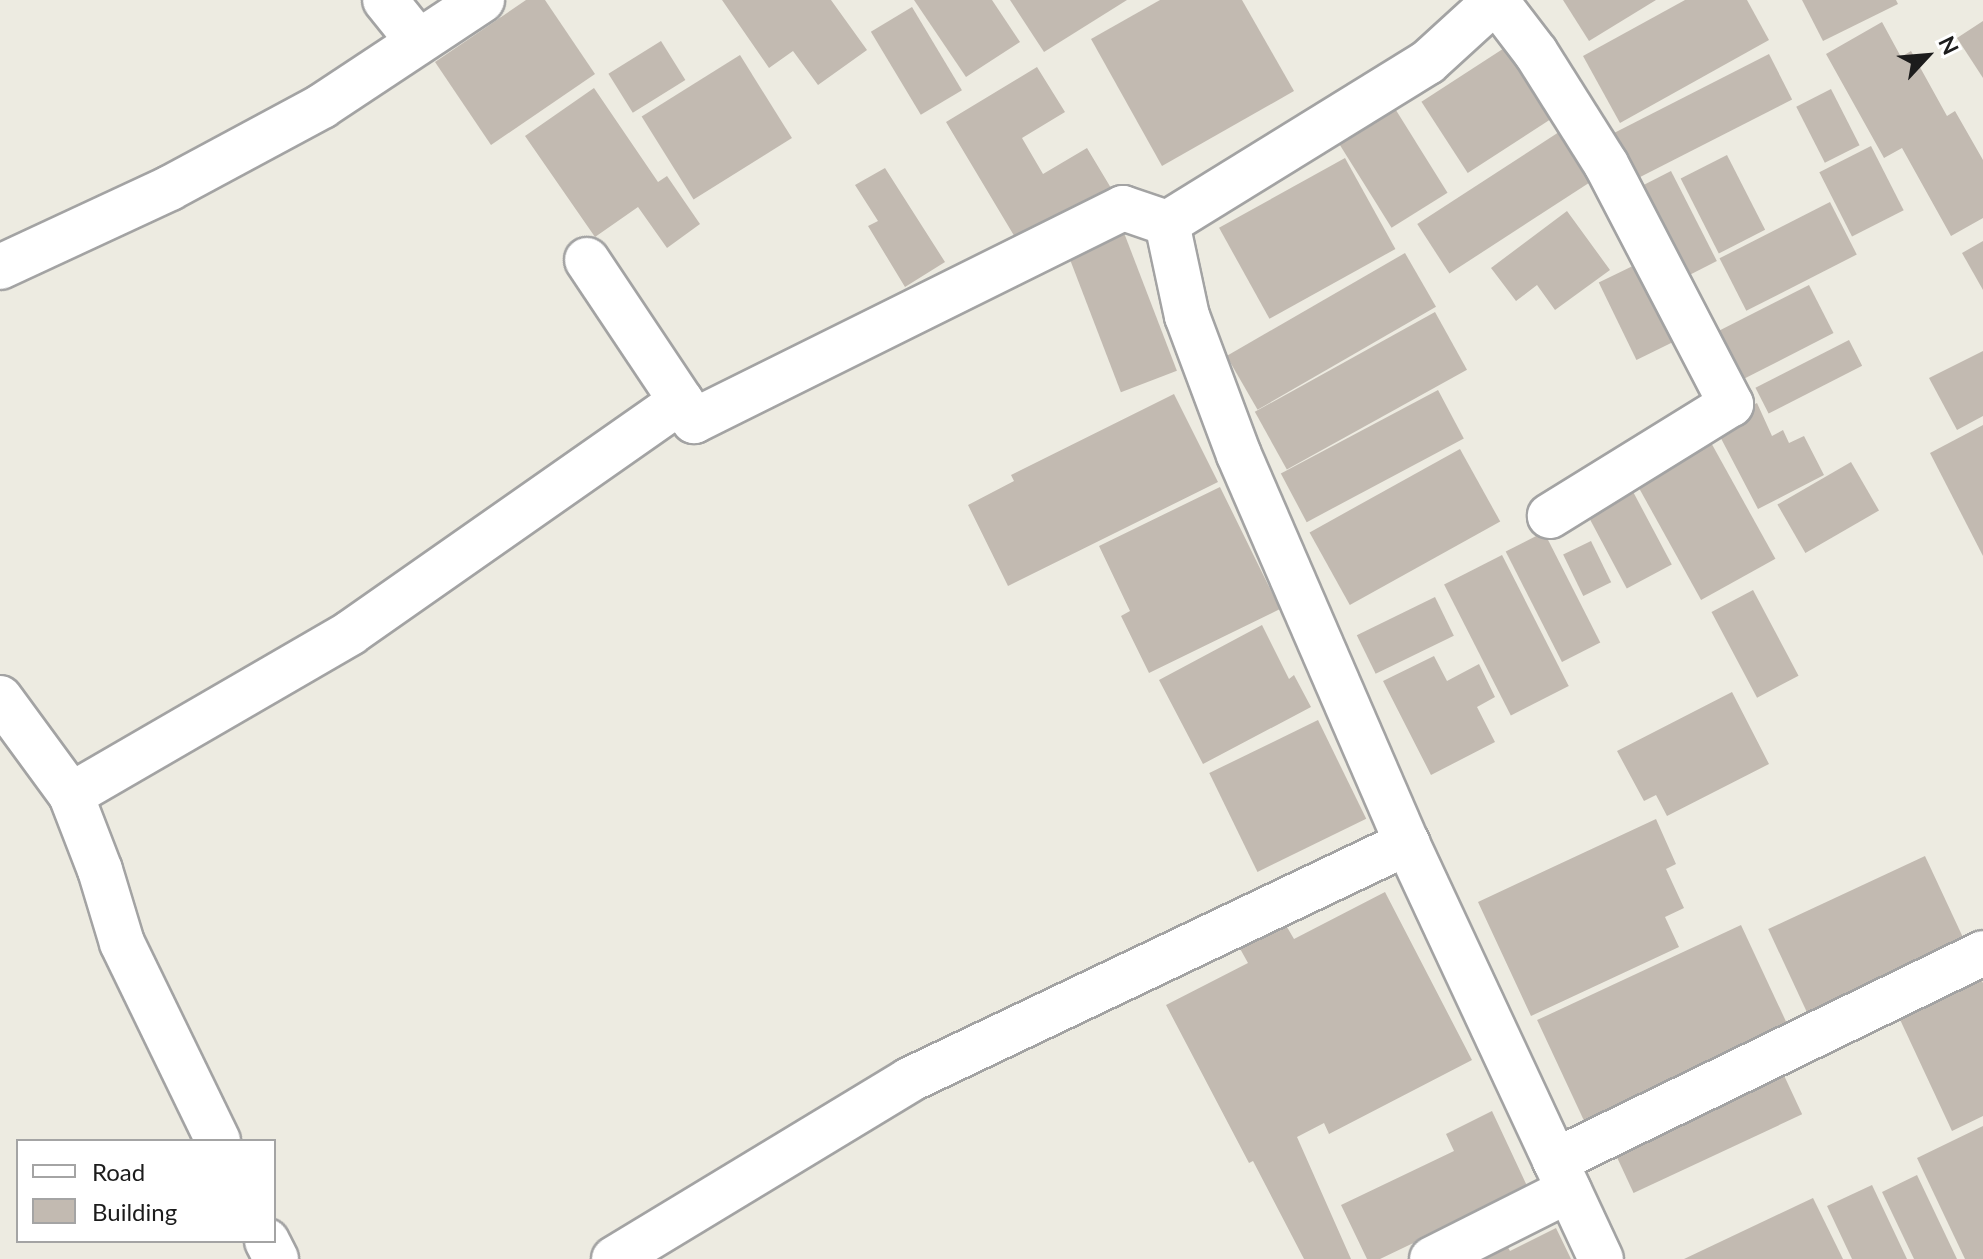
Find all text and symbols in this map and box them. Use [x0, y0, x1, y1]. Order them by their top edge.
north arrow [1887, 16, 1967, 96]
text: N [1933, 32, 1965, 59]
legend [16, 1139, 276, 1243]
text: Road [92, 1157, 145, 1186]
text: Building [92, 1197, 177, 1226]

